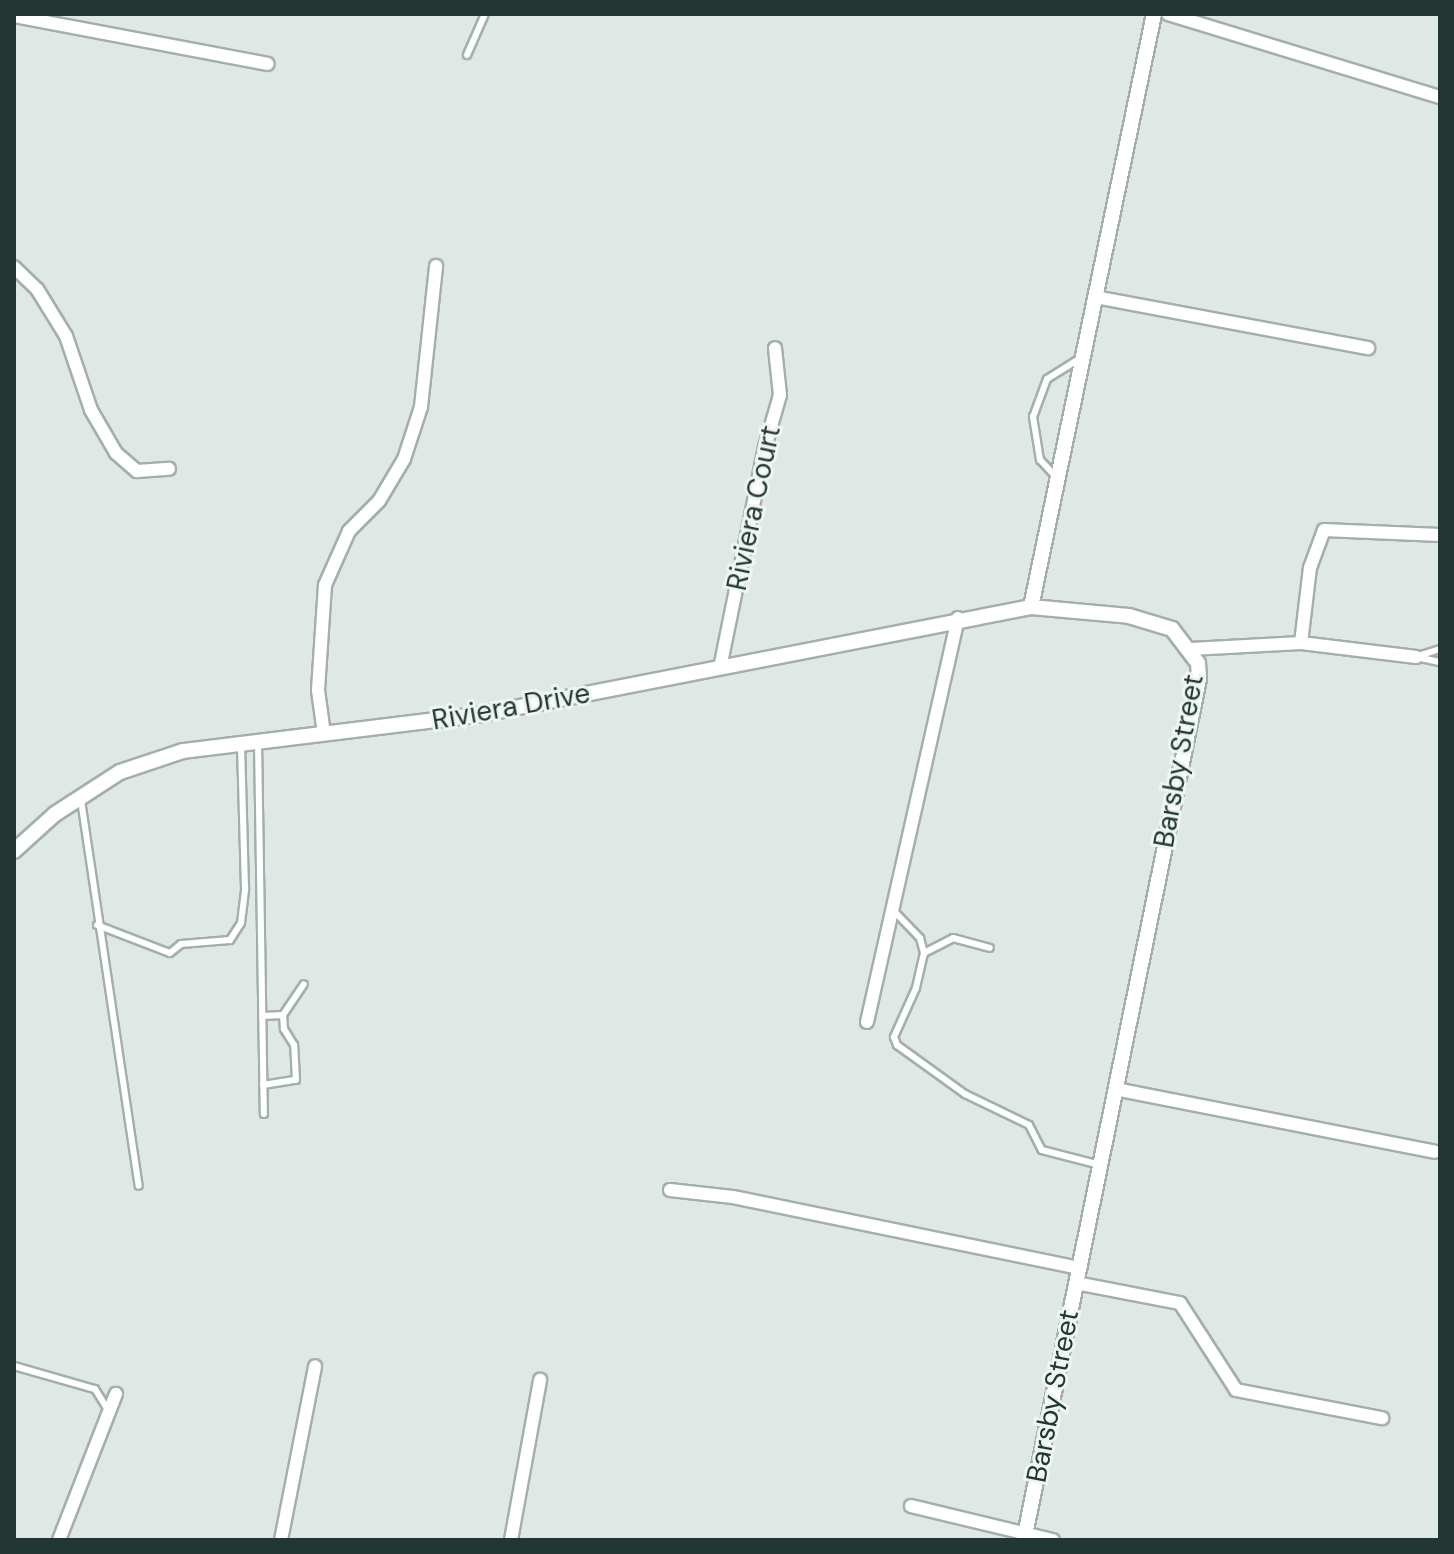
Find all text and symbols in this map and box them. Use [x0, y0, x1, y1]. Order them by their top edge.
street label: Riviera Court [720, 422, 788, 594]
street label: Barsby Street [1147, 672, 1211, 850]
street label: Riviera Drive [429, 677, 593, 737]
street label: Barsby Street [1020, 1307, 1086, 1485]

